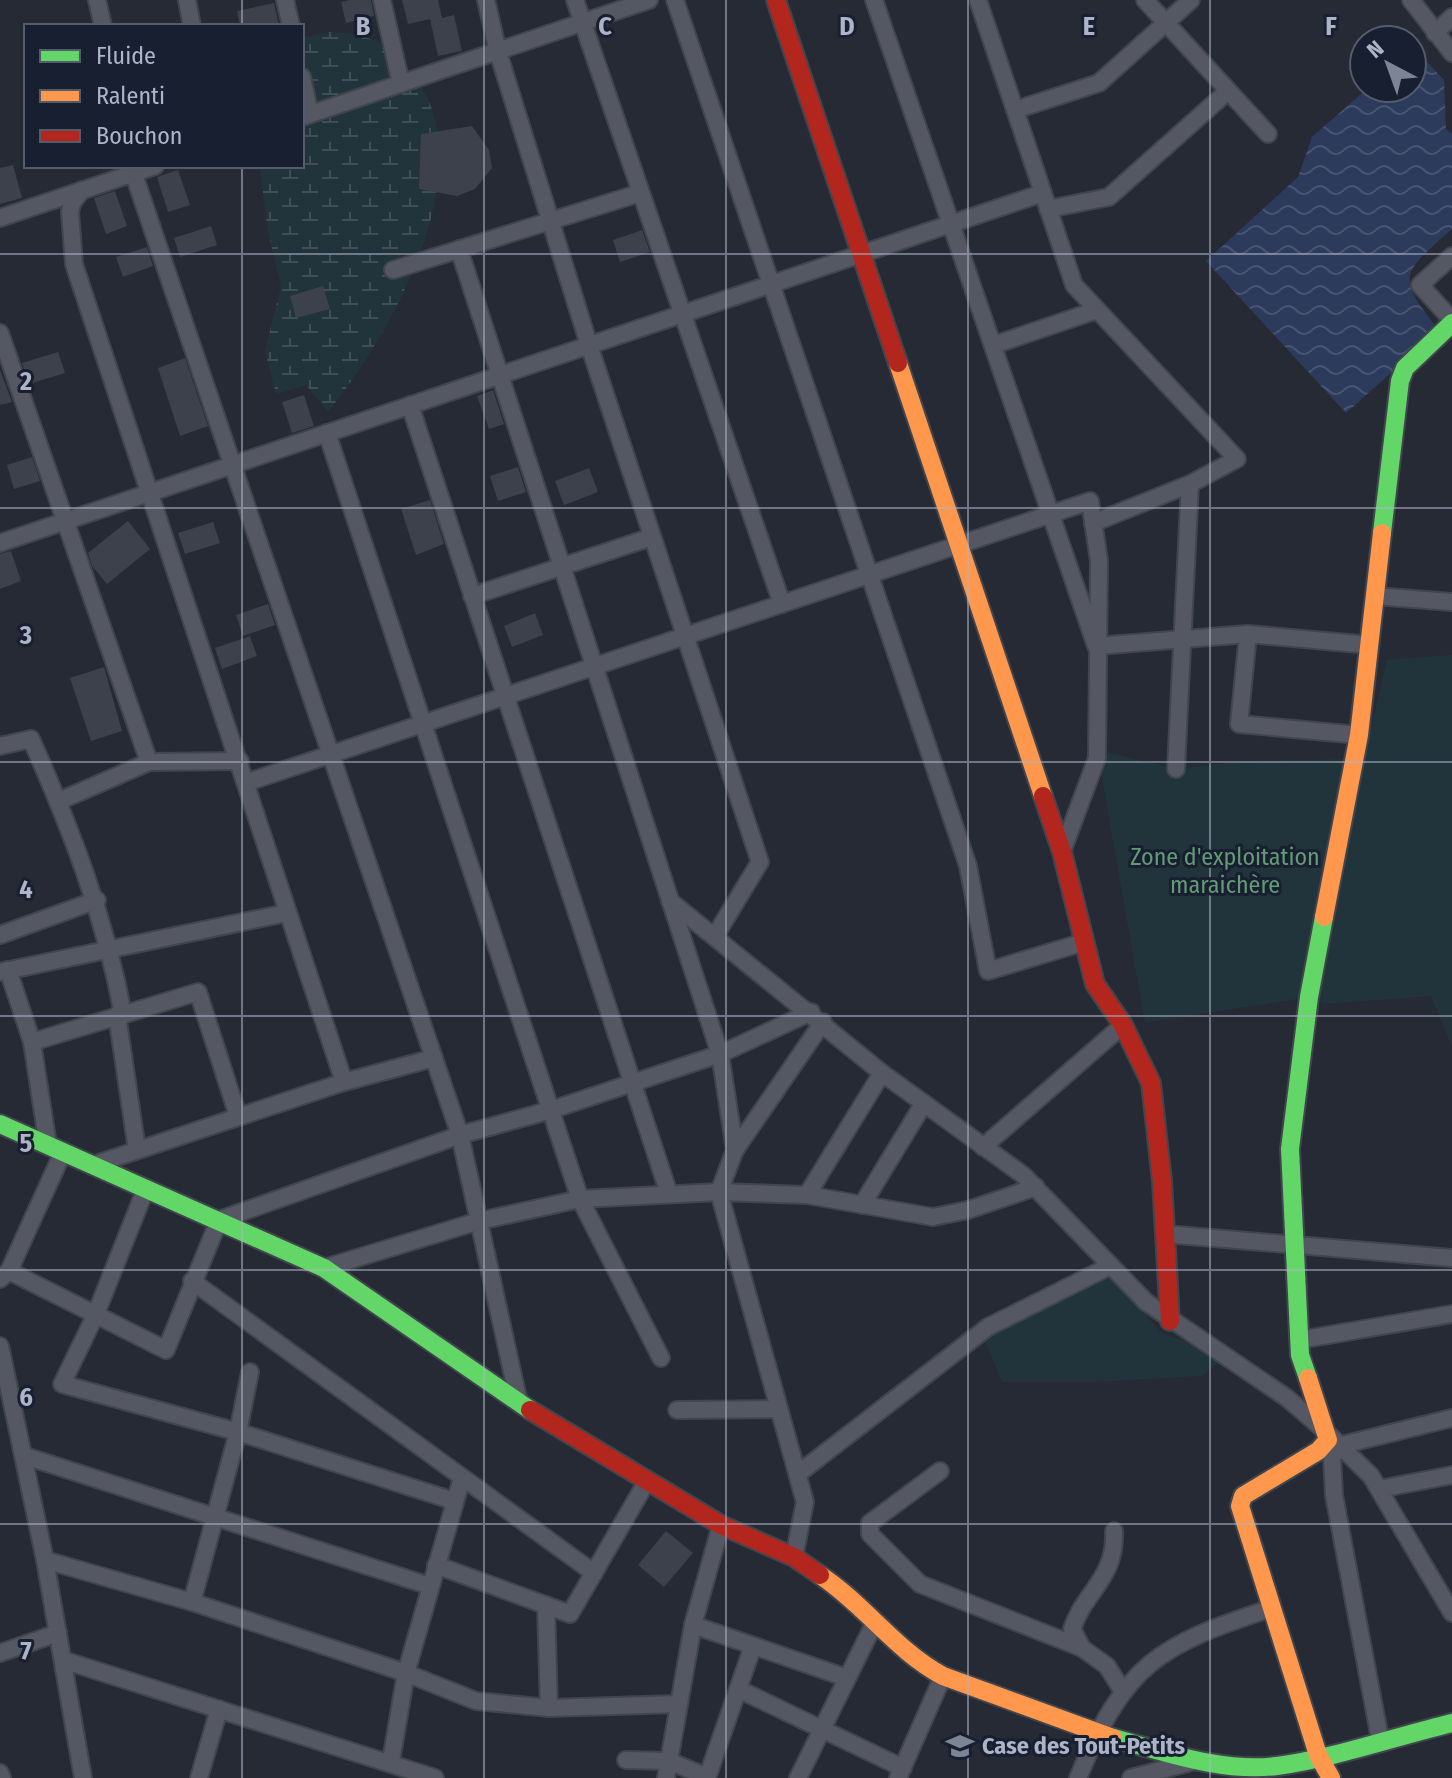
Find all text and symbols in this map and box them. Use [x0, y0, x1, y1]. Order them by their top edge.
text: B [356, 11, 371, 42]
text: C [598, 11, 612, 42]
text: D [839, 11, 855, 42]
text: E [1083, 11, 1095, 42]
text: F [1325, 11, 1337, 42]
legend [24, 24, 304, 168]
north arrow [1348, 24, 1428, 104]
text: N [1361, 35, 1389, 64]
text: Fluide [96, 42, 156, 70]
text: Ralenti [96, 82, 165, 110]
text: Bouchon [96, 122, 183, 150]
text: 2 [19, 366, 32, 397]
text: 3 [19, 620, 32, 651]
park label: Zone d'exploitation maraichère [1130, 843, 1320, 899]
text: 4 [19, 874, 33, 905]
text: 5 [20, 1128, 33, 1159]
text: 6 [19, 1382, 33, 1413]
text: 7 [20, 1636, 32, 1667]
school or university icon: Case des Tout-Petits [945, 1731, 975, 1761]
place label: Case des Tout-Petits [982, 1732, 1185, 1760]

